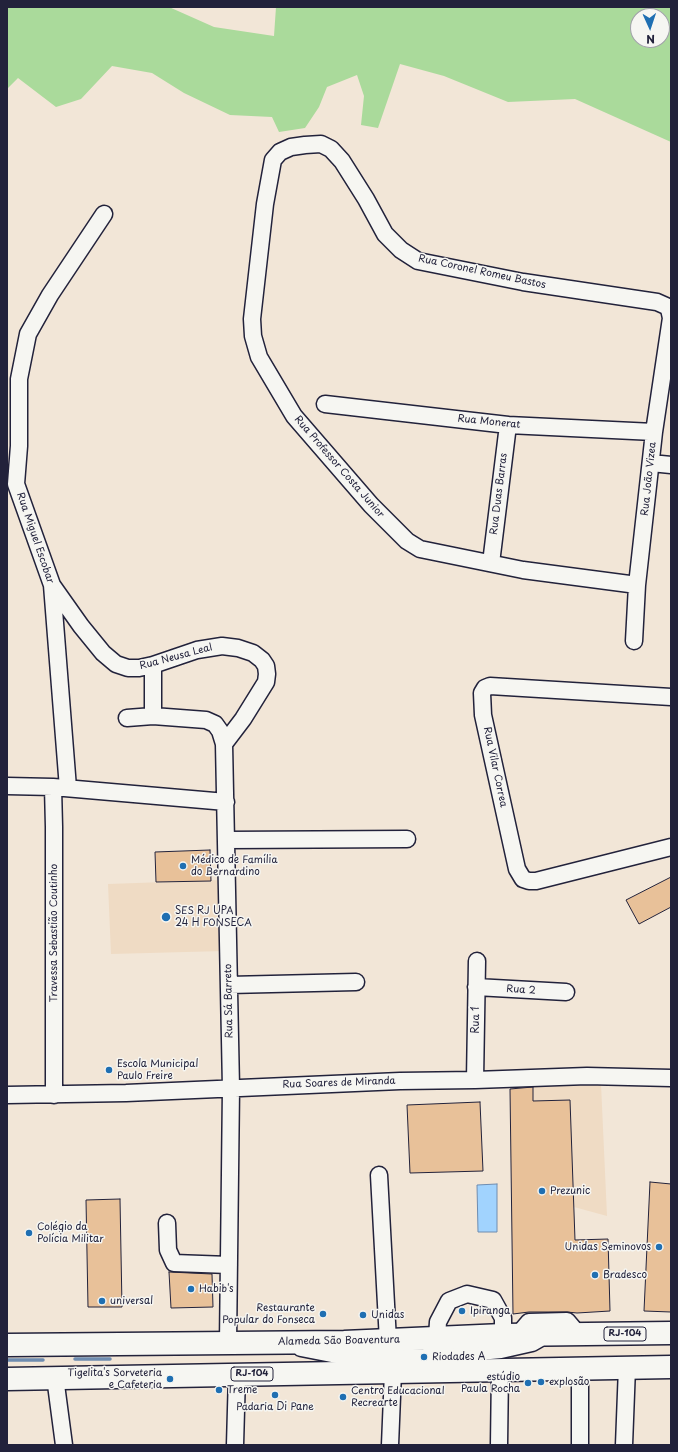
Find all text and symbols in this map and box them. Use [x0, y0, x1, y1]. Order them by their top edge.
north arrow [630, 8, 670, 48]
text: N [646, 31, 655, 48]
street label: Rua Coronel Romeu Bastos [417, 253, 547, 291]
street label: Rua Monerat [457, 413, 521, 431]
street label: Rua Professor Costa Junior [291, 414, 387, 520]
street label: Rua João Vizea [639, 441, 659, 517]
street label: Rua Duas Barras [488, 452, 510, 536]
street label: Rua Miguel Escobar [14, 491, 56, 585]
street label: Rua Neusa Leal [138, 642, 214, 672]
street label: Rua Vilar Correa [481, 726, 509, 808]
place label: Médico de Família do Bernardino [191, 854, 278, 878]
marker: Médico de Família do Bernardino [178, 861, 188, 871]
street label: Travessa Sebastião Coutinho [48, 864, 60, 1002]
place label: SES RJ UPA 24 H FONSECA [175, 905, 252, 928]
marker: SES RJ UPA 24 H FONSECA [160, 911, 172, 923]
street label: Rua Sá Barreto [222, 964, 236, 1038]
street label: Rua 2 [506, 983, 536, 997]
street label: Rua 1 [470, 1007, 482, 1033]
place label: Escola Municipal Paulo Freire [117, 1058, 198, 1082]
marker: Escola Municipal Paulo Freire [104, 1065, 114, 1075]
street label: Rua Soares de Miranda [282, 1075, 396, 1091]
place label: Prezunic [550, 1185, 590, 1197]
marker: Prezunic [537, 1186, 547, 1196]
place label: Colégio da Polícia Militar [37, 1221, 104, 1244]
marker: Colégio da Polícia Militar [24, 1228, 34, 1238]
place label: Unidas Seminovos [564, 1241, 651, 1253]
marker: Unidas Seminovos [654, 1242, 664, 1252]
place label: Bradesco [603, 1269, 647, 1281]
marker: Bradesco [590, 1270, 600, 1280]
place label: Habib's [199, 1283, 234, 1295]
marker: Habib's [186, 1284, 196, 1294]
place label: universal [110, 1295, 153, 1307]
marker: universal [97, 1296, 107, 1306]
place label: Restaurante Popular do Fonseca [222, 1302, 315, 1326]
place label: Ipiranga [470, 1305, 510, 1317]
marker: Ipiranga [457, 1306, 467, 1316]
marker: Restaurante Popular do Fonseca [318, 1309, 328, 1319]
place label: Unidas [371, 1309, 404, 1321]
marker: Unidas [358, 1310, 368, 1320]
road number: RJ-104 [604, 1327, 646, 1341]
street label: Alameda São Boaventura [278, 1334, 400, 1348]
place label: Riodades A [432, 1351, 486, 1363]
marker: Riodades A [419, 1352, 429, 1362]
place label: Tigelita's Sorveteria e Cafeteria [67, 1367, 162, 1390]
road number: RJ-104 [231, 1367, 273, 1381]
place label: estúdio Paula Rocha [461, 1371, 520, 1394]
marker: Tigelita's Sorveteria e Cafeteria [165, 1374, 175, 1384]
place label: explosão [549, 1376, 589, 1388]
marker: explosão [536, 1377, 546, 1387]
marker: estúdio Paula Rocha [523, 1378, 533, 1388]
place label: Treme [227, 1384, 258, 1396]
marker: Treme [214, 1385, 224, 1395]
place label: Centro Educacional Recrearte [351, 1385, 444, 1408]
marker: Padaria Di Pane [270, 1390, 280, 1400]
marker: Centro Educacional Recrearte [338, 1392, 348, 1402]
place label: Padaria Di Pane [236, 1401, 314, 1413]

